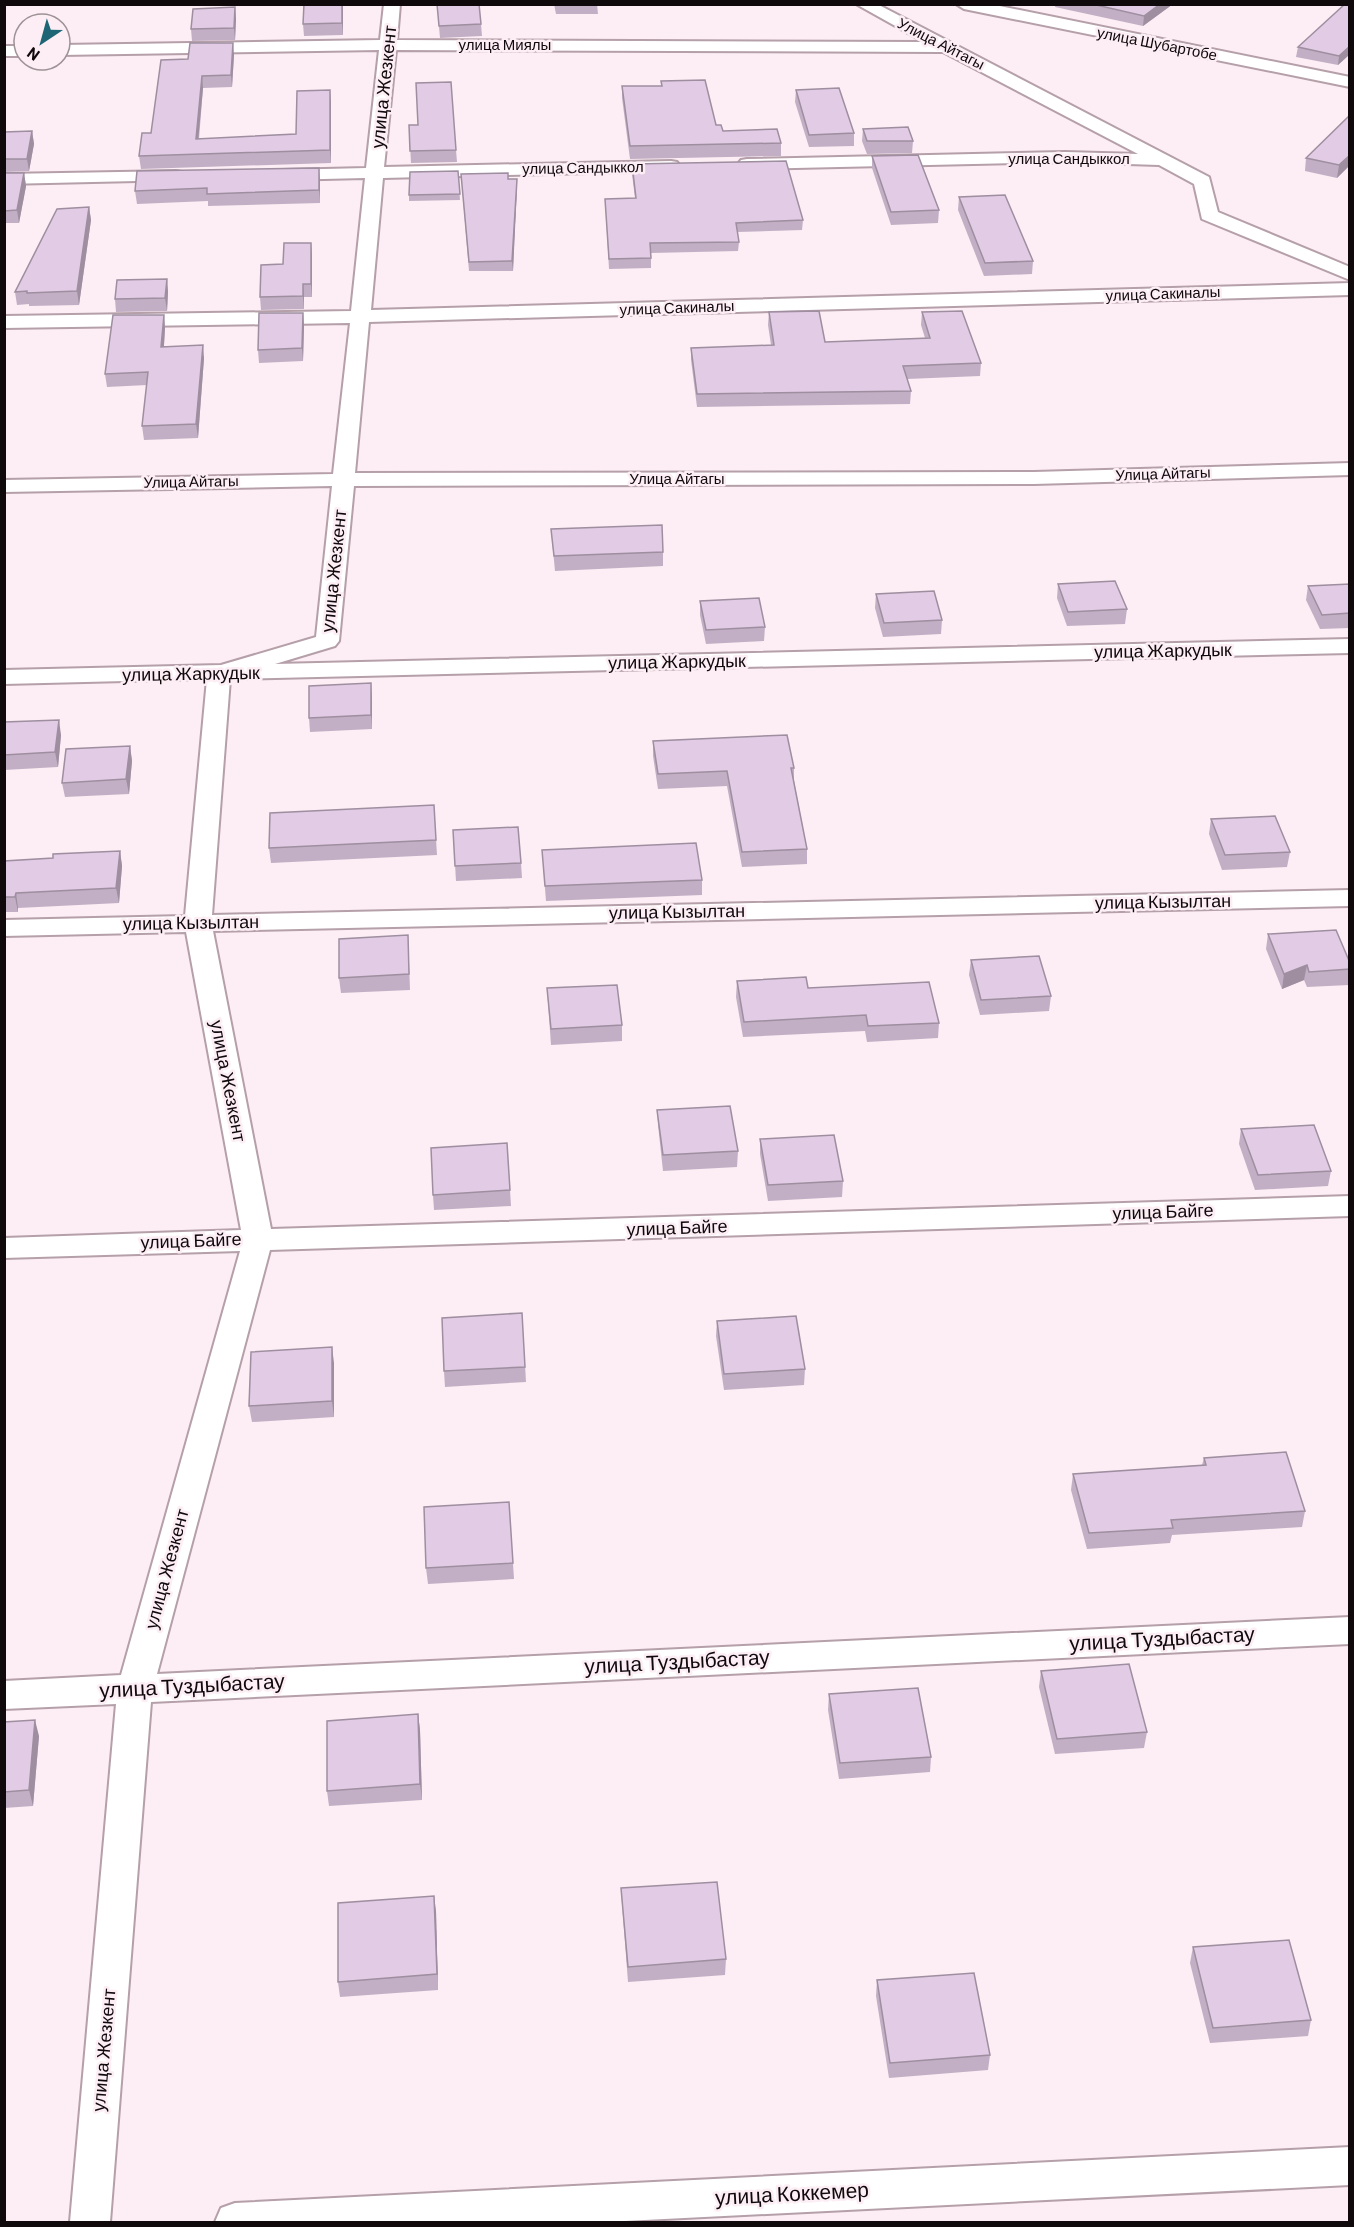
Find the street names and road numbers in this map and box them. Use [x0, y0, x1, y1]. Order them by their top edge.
street label: Улица Айтагы [895, 13, 988, 73]
street label: улица Шубартобе [1096, 23, 1219, 63]
street label: улица Жезкент [366, 24, 400, 150]
street label: улица Миялы [459, 35, 551, 53]
street label: улица Сандыккол [1008, 149, 1130, 167]
street label: улица Сандыккол [522, 157, 644, 177]
street label: улица Сакиналы [1105, 282, 1221, 304]
street label: улица Сакиналы [619, 296, 735, 318]
street label: Улица Айтагы [1115, 462, 1211, 484]
street label: Улица Айтагы [629, 469, 725, 487]
street label: Улица Айтагы [143, 471, 239, 491]
street label: улица Жезкент [316, 508, 350, 634]
street label: улица Жаркудык [1094, 638, 1232, 662]
street label: улица Жаркудык [608, 649, 746, 673]
street label: улица Жаркудык [122, 661, 260, 685]
street label: улица Кызылтан [1095, 889, 1231, 913]
street label: улица Кызылтан [609, 899, 745, 923]
street label: улица Кызылтан [123, 910, 259, 934]
street label: улица Жезкент [206, 1018, 252, 1144]
street label: улица Байге [1112, 1198, 1214, 1224]
street label: улица Байге [626, 1214, 728, 1240]
street label: улица Байге [140, 1227, 242, 1253]
street label: улица Жезкент [139, 1506, 193, 1631]
street label: улица Туздыбастау [1069, 1620, 1256, 1655]
street label: улица Туздыбастау [584, 1643, 771, 1678]
street label: улица Туздыбастау [99, 1667, 286, 1702]
street label: улица Жезкент [87, 1987, 119, 2112]
street label: улица Коккемер [714, 2176, 869, 2209]

